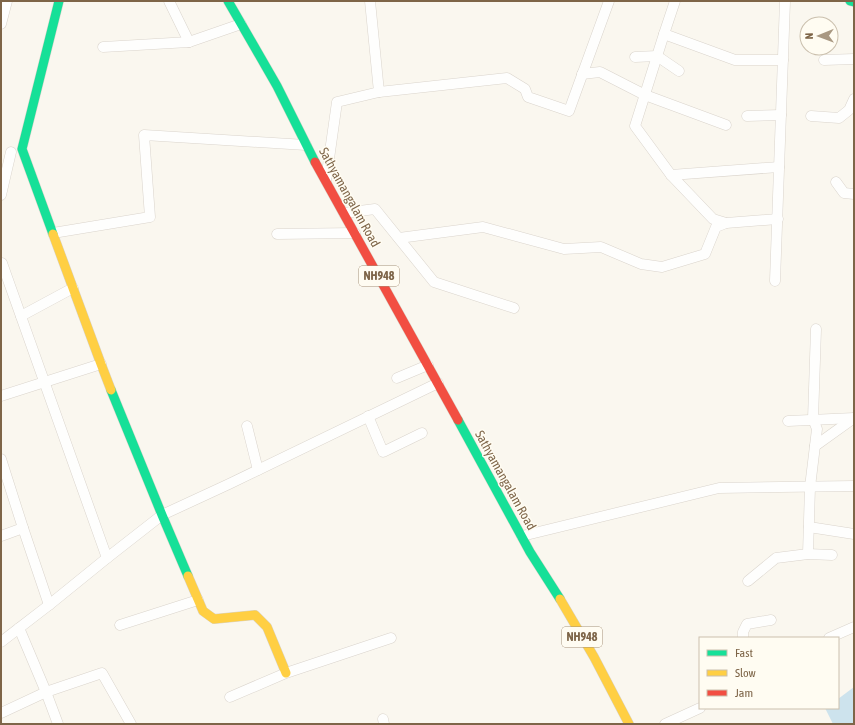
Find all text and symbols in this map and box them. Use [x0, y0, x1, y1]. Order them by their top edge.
north arrow [799, 16, 839, 56]
text: N [803, 33, 815, 40]
street label: Sathyamangalam Road [316, 145, 383, 250]
road number: NH948 [359, 266, 399, 286]
street label: Sathyamangalam Road [472, 428, 539, 533]
road number: NH948 [562, 627, 602, 647]
legend [699, 637, 839, 709]
text: Fast [735, 646, 753, 660]
text: Slow [735, 666, 756, 680]
text: Jam [735, 686, 753, 700]

